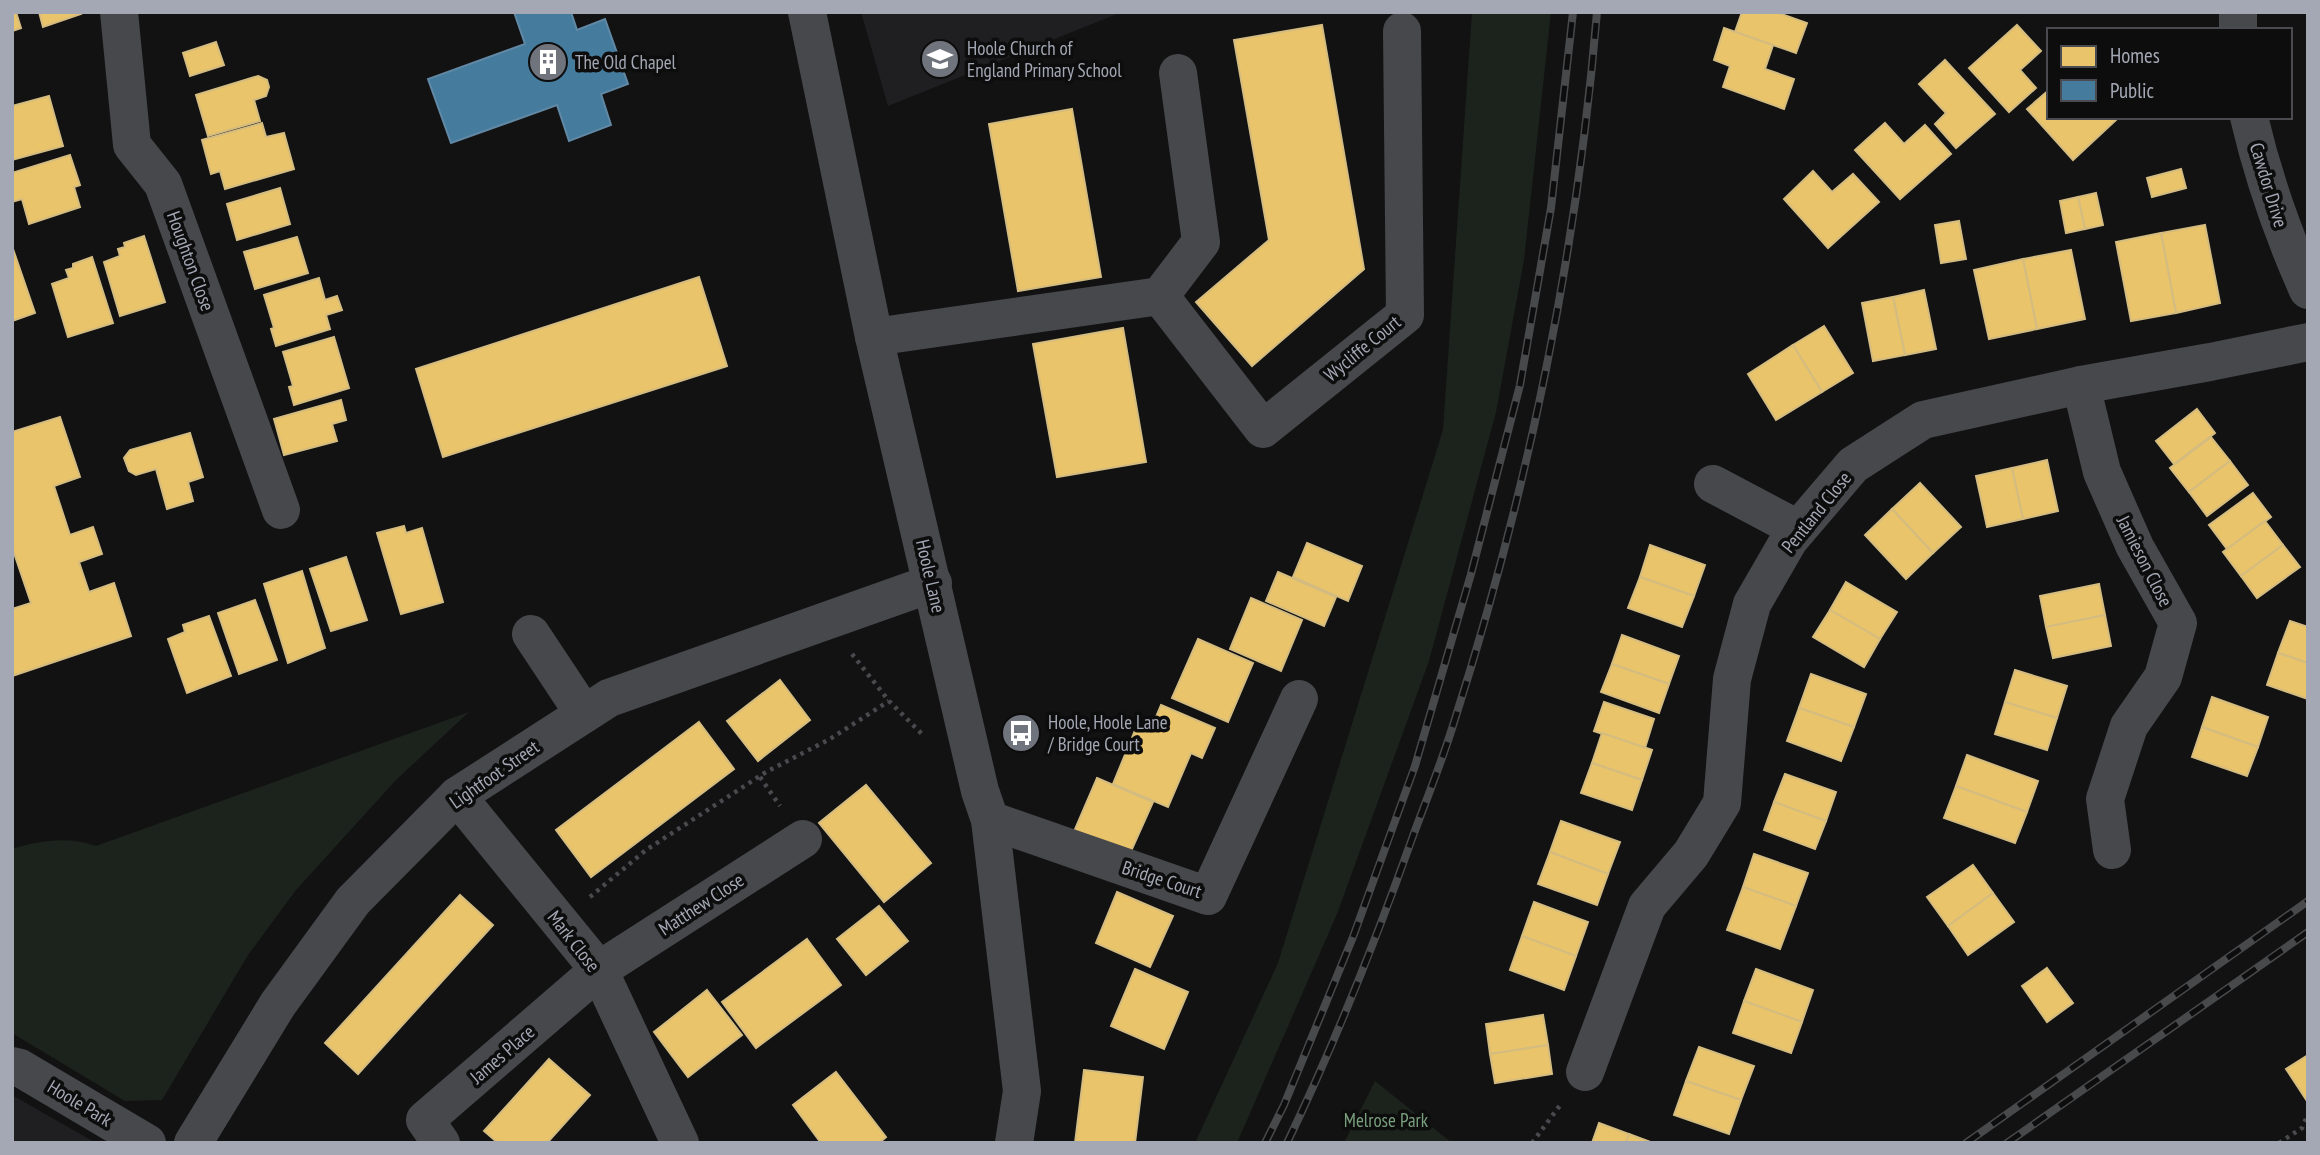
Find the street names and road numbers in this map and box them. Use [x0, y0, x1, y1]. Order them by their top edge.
street label: Cawdor Drive [2245, 140, 2293, 230]
street label: Houghton Close [162, 208, 220, 314]
street label: Wycliffe Court [1319, 309, 1406, 386]
street label: Pentland Close [1776, 466, 1856, 558]
street label: Jamieson Close [2111, 511, 2178, 611]
street label: Hoole Lane [911, 537, 951, 615]
street label: Lightfoot Street [445, 734, 544, 814]
street label: Bridge Court [1119, 855, 1205, 903]
street label: Matthew Close [654, 868, 748, 940]
street label: Mark Close [543, 905, 606, 977]
street label: James Place [464, 1019, 539, 1089]
street label: Hoole Park [43, 1074, 117, 1132]

